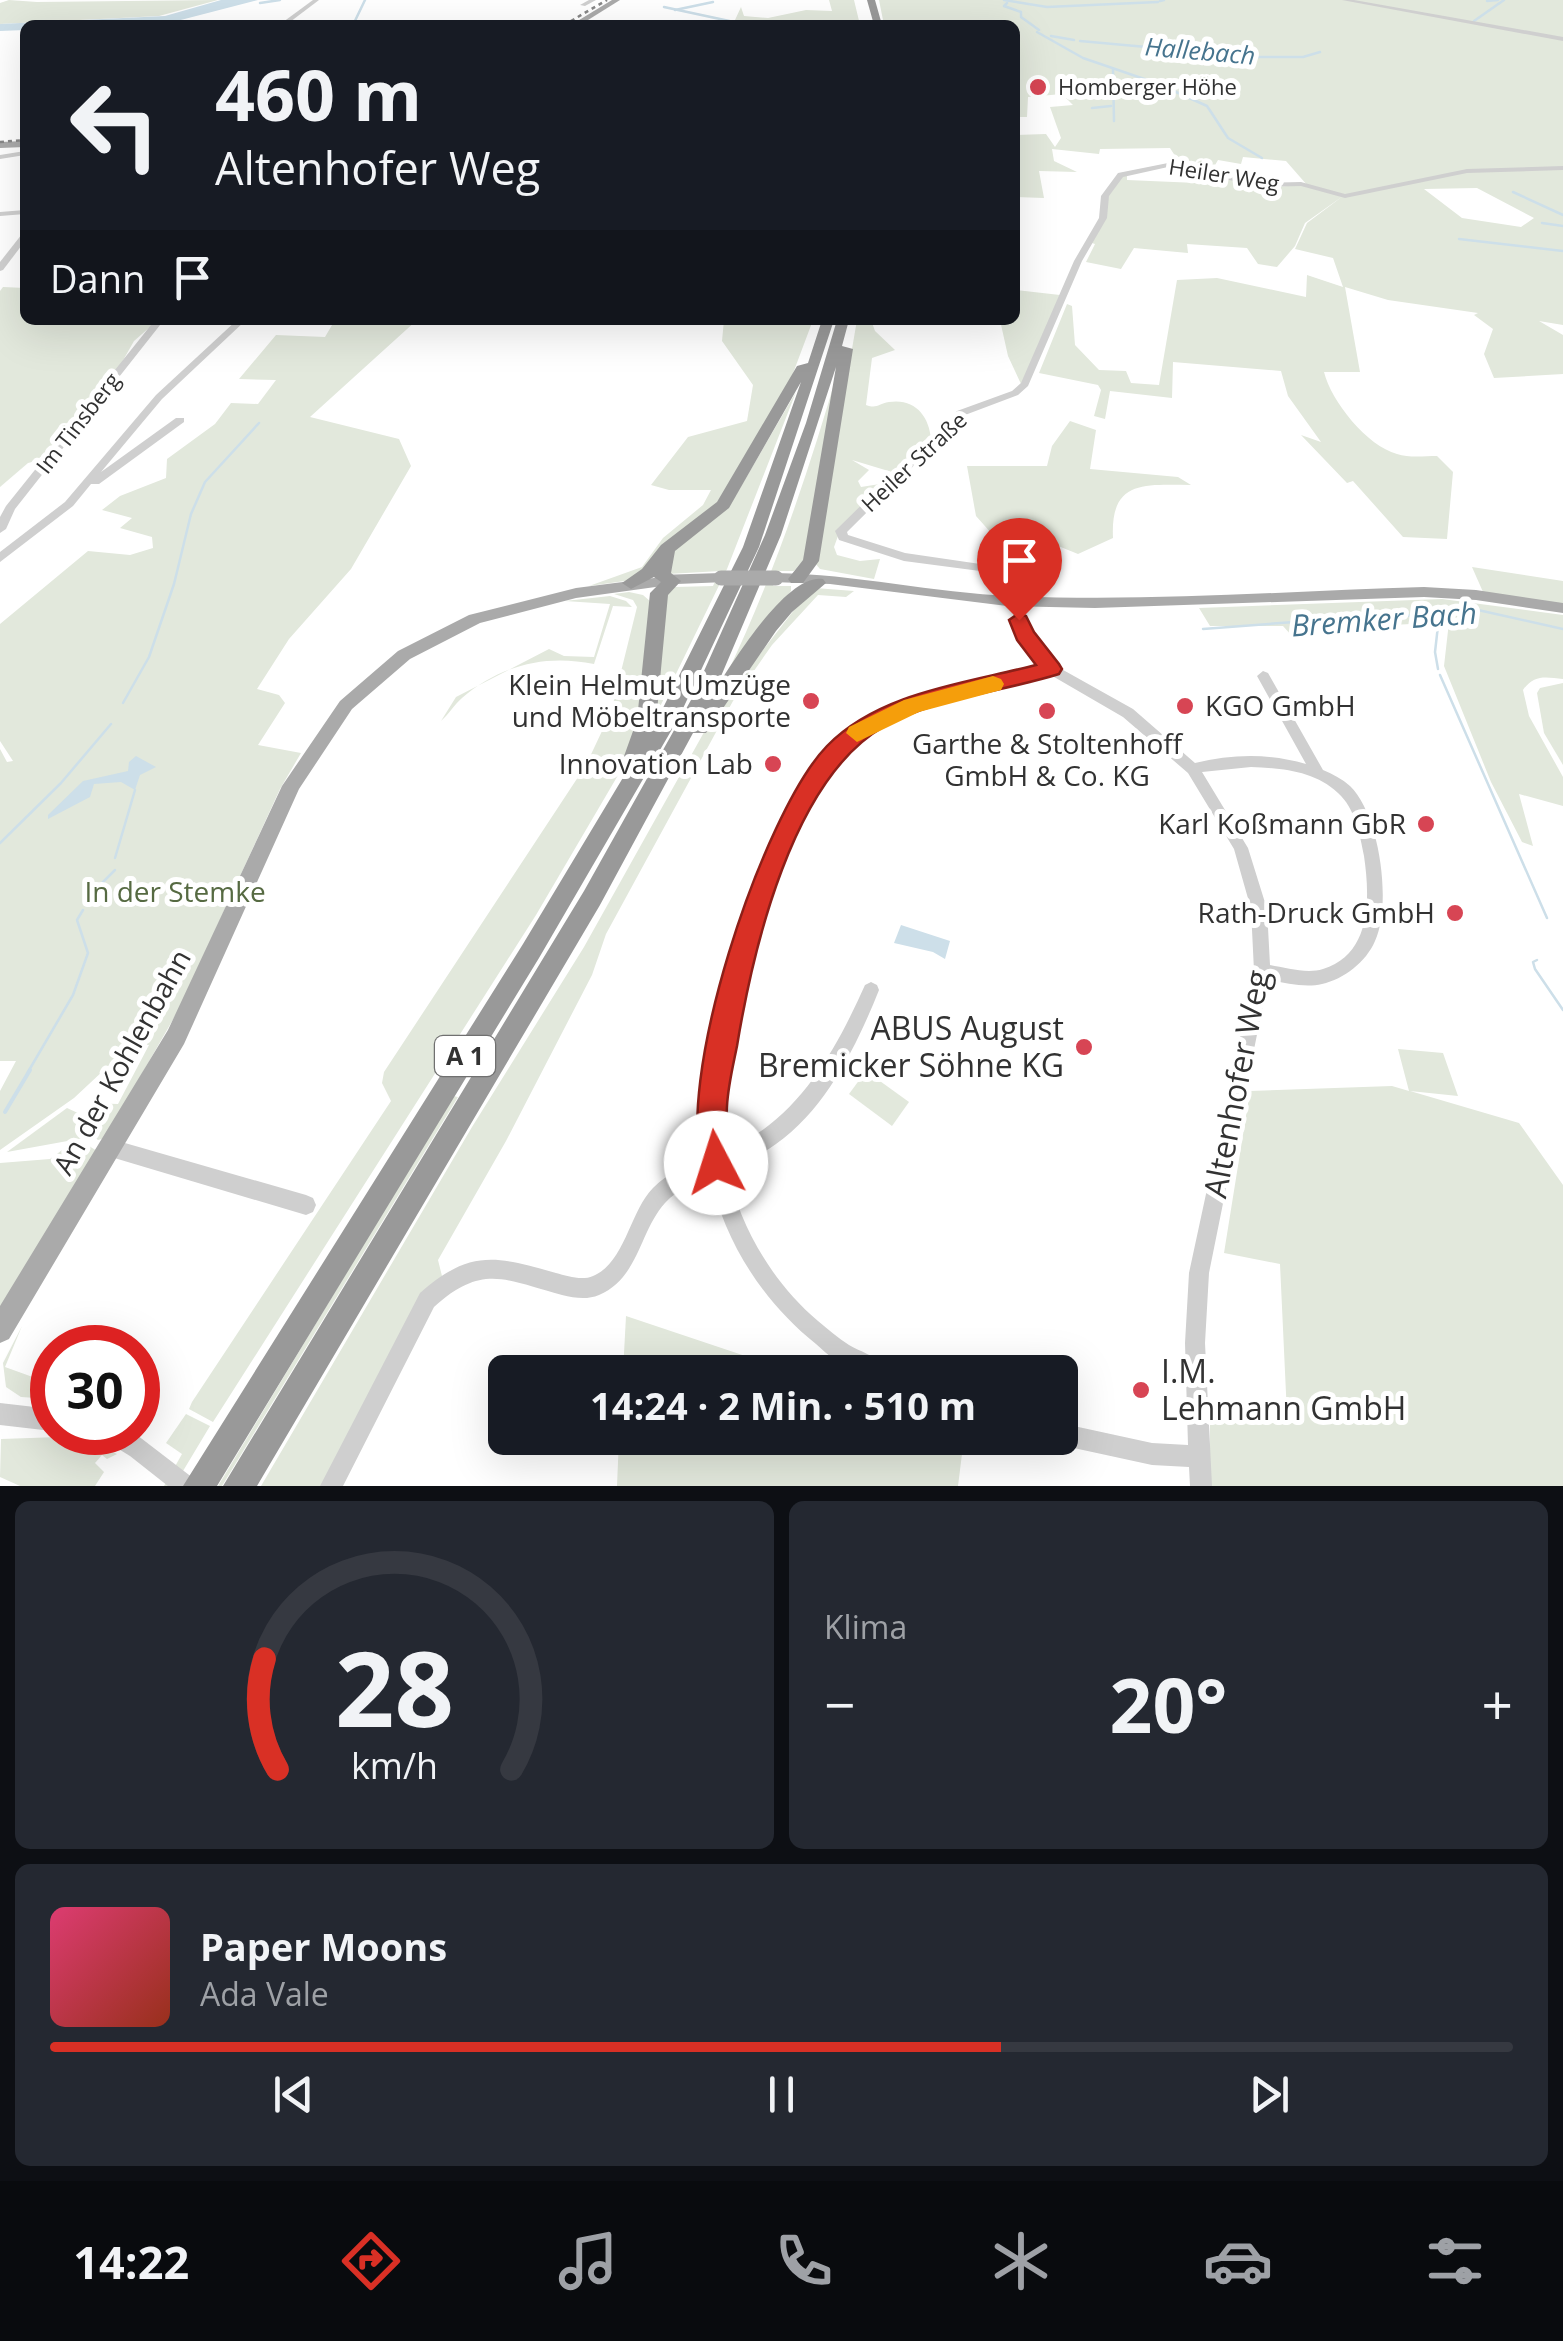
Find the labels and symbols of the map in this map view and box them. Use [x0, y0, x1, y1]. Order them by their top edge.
water label: Hallebach [1144, 28, 1257, 72]
place label: Homberger Höhe [1058, 71, 1237, 101]
marker: Homberger Höhe [1027, 76, 1049, 98]
street label: Heiler Weg [1167, 150, 1282, 198]
street label: Im Tinsberg [28, 366, 126, 479]
street label: Heiler Straße [854, 405, 973, 518]
pin [977, 518, 1062, 621]
water label: Bremker Bach [1290, 592, 1478, 645]
place label: Klein Helmut Umzüge und Möbeltransporte [508, 665, 791, 735]
place label: KGO GmbH [1205, 686, 1356, 724]
marker: Klein Helmut Umzüge und Möbeltransporte [800, 690, 822, 712]
marker: KGO GmbH [1174, 695, 1196, 717]
marker: Garthe & Stoltenhoff GmbH & Co. KG [1036, 700, 1058, 722]
place label: Garthe & Stoltenhoff GmbH & Co. KG [912, 724, 1184, 794]
place label: Innovation Lab [559, 744, 753, 782]
marker: Innovation Lab [762, 753, 784, 775]
place label: Karl Koßmann GbR [1158, 804, 1406, 842]
marker: Karl Koßmann GbR [1415, 813, 1437, 835]
park label: In der Stemke [84, 872, 266, 910]
place label: Rath-Druck GmbH [1198, 893, 1435, 931]
marker: Rath-Druck GmbH [1444, 902, 1466, 924]
street label: An der Kohlenbahn [43, 942, 199, 1181]
street label: Altenhofer Weg [1192, 966, 1279, 1201]
place label: ABUS August Bremicker Söhne KG [758, 1006, 1064, 1086]
road number: A 1 [435, 1036, 495, 1076]
marker: ABUS August Bremicker Söhne KG [1073, 1036, 1095, 1058]
position arrow [664, 1111, 768, 1215]
speed limit sign: 30 [30, 1325, 160, 1455]
place label: I.M. Lehmann GmbH [1161, 1349, 1406, 1429]
marker: I.M. Lehmann GmbH [1130, 1379, 1152, 1401]

